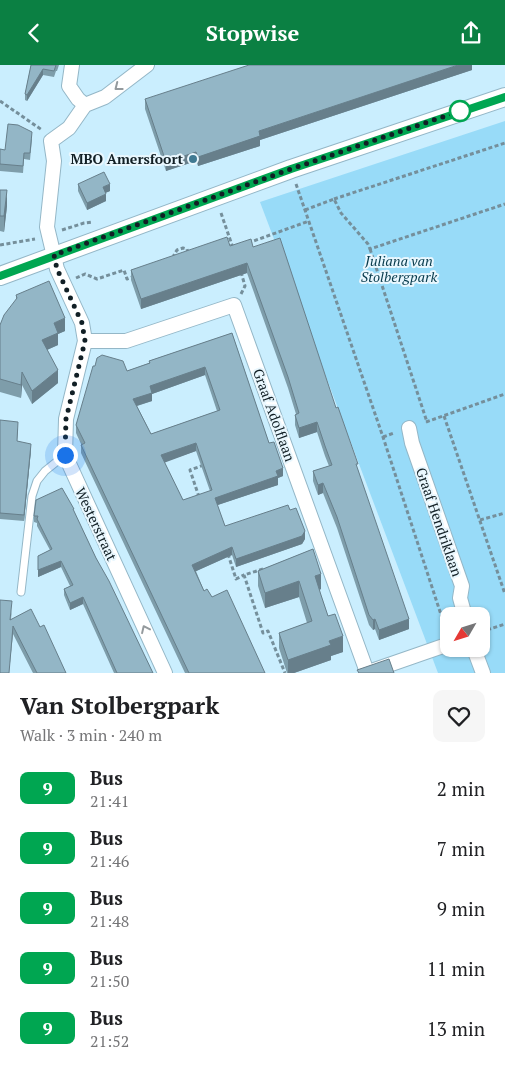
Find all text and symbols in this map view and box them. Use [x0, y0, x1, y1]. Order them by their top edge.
text: Stopwise [206, 18, 299, 47]
icon: back [20, 19, 48, 47]
icon: share [457, 19, 485, 47]
one-way arrow [114, 82, 123, 91]
unlabelled marker [449, 100, 471, 122]
place label: MBO Amersfoort [70, 149, 183, 168]
marker: MBO Amersfoort [187, 153, 199, 165]
park label: Juliana van Stolbergpark [361, 251, 437, 286]
street label: Graaf Adolflaan [249, 366, 300, 464]
your location [53, 443, 78, 468]
street label: Graaf Hendriklaan [412, 465, 467, 580]
street label: Westerstraat [71, 484, 122, 564]
north arrow [440, 607, 490, 657]
map controls [440, 607, 490, 657]
one-way arrow [140, 625, 151, 634]
text: Van Stolbergpark [20, 689, 219, 721]
button: heart [433, 690, 485, 742]
text: Walk · 3 min · 240 m [20, 724, 162, 746]
text: Bus [90, 765, 123, 790]
text: 9 [42, 776, 53, 800]
text: 2 min [437, 776, 485, 801]
text: 21:41 [90, 790, 129, 812]
text: Bus [90, 825, 123, 850]
text: 9 [42, 836, 53, 860]
text: 7 min [437, 836, 485, 861]
text: 21:46 [90, 850, 129, 872]
text: Bus [90, 885, 123, 910]
text: 9 [42, 896, 53, 920]
text: 9 min [437, 896, 485, 921]
text: 21:48 [90, 910, 129, 932]
text: Bus [90, 945, 123, 970]
text: 9 [42, 956, 53, 980]
text: 11 min [427, 956, 485, 981]
text: 21:50 [90, 970, 129, 992]
text: Bus [90, 1005, 123, 1030]
text: 9 [42, 1016, 53, 1040]
text: 13 min [427, 1016, 485, 1041]
text: 21:52 [90, 1030, 129, 1052]

